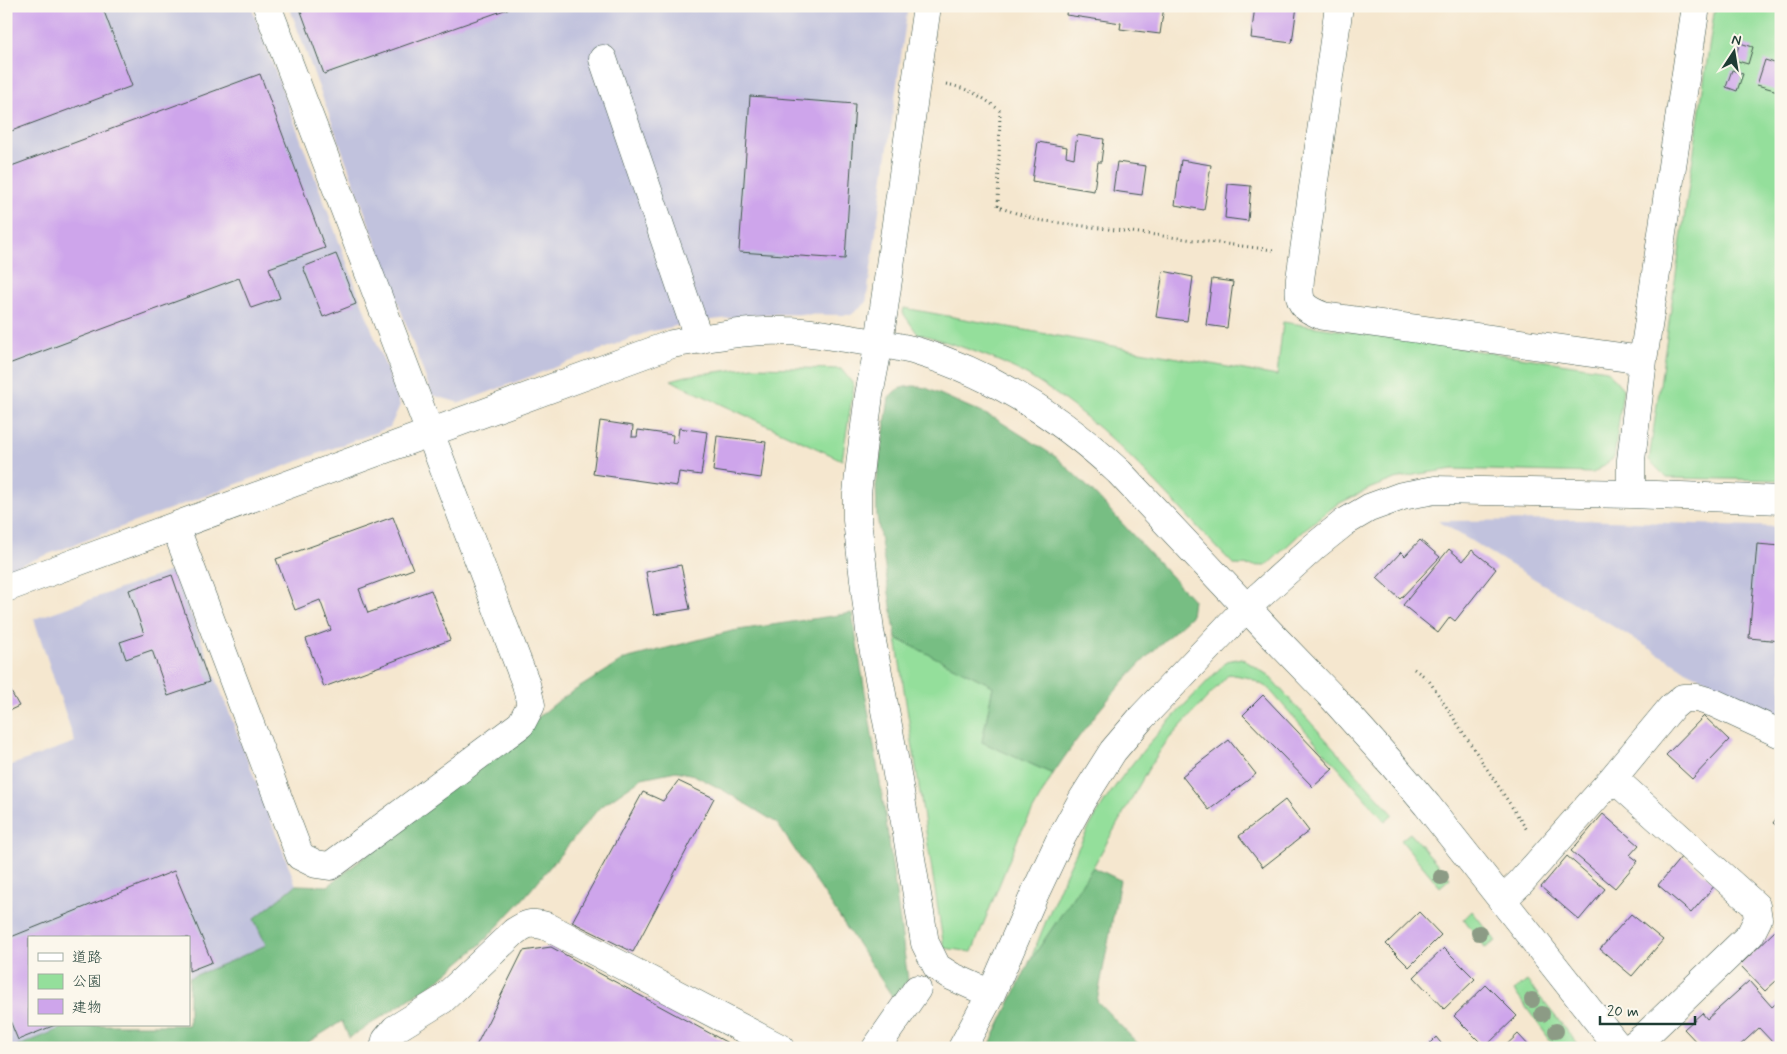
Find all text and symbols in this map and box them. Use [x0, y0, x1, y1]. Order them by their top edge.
north arrow [1710, 28, 1760, 78]
text: N [1730, 30, 1743, 50]
legend [28, 936, 190, 1026]
text: 道路 [72, 948, 102, 968]
text: 公園 [72, 972, 102, 992]
scale bar [1600, 994, 1694, 1026]
text: 建物 [72, 998, 102, 1018]
text: 20 m [1607, 1002, 1639, 1022]

